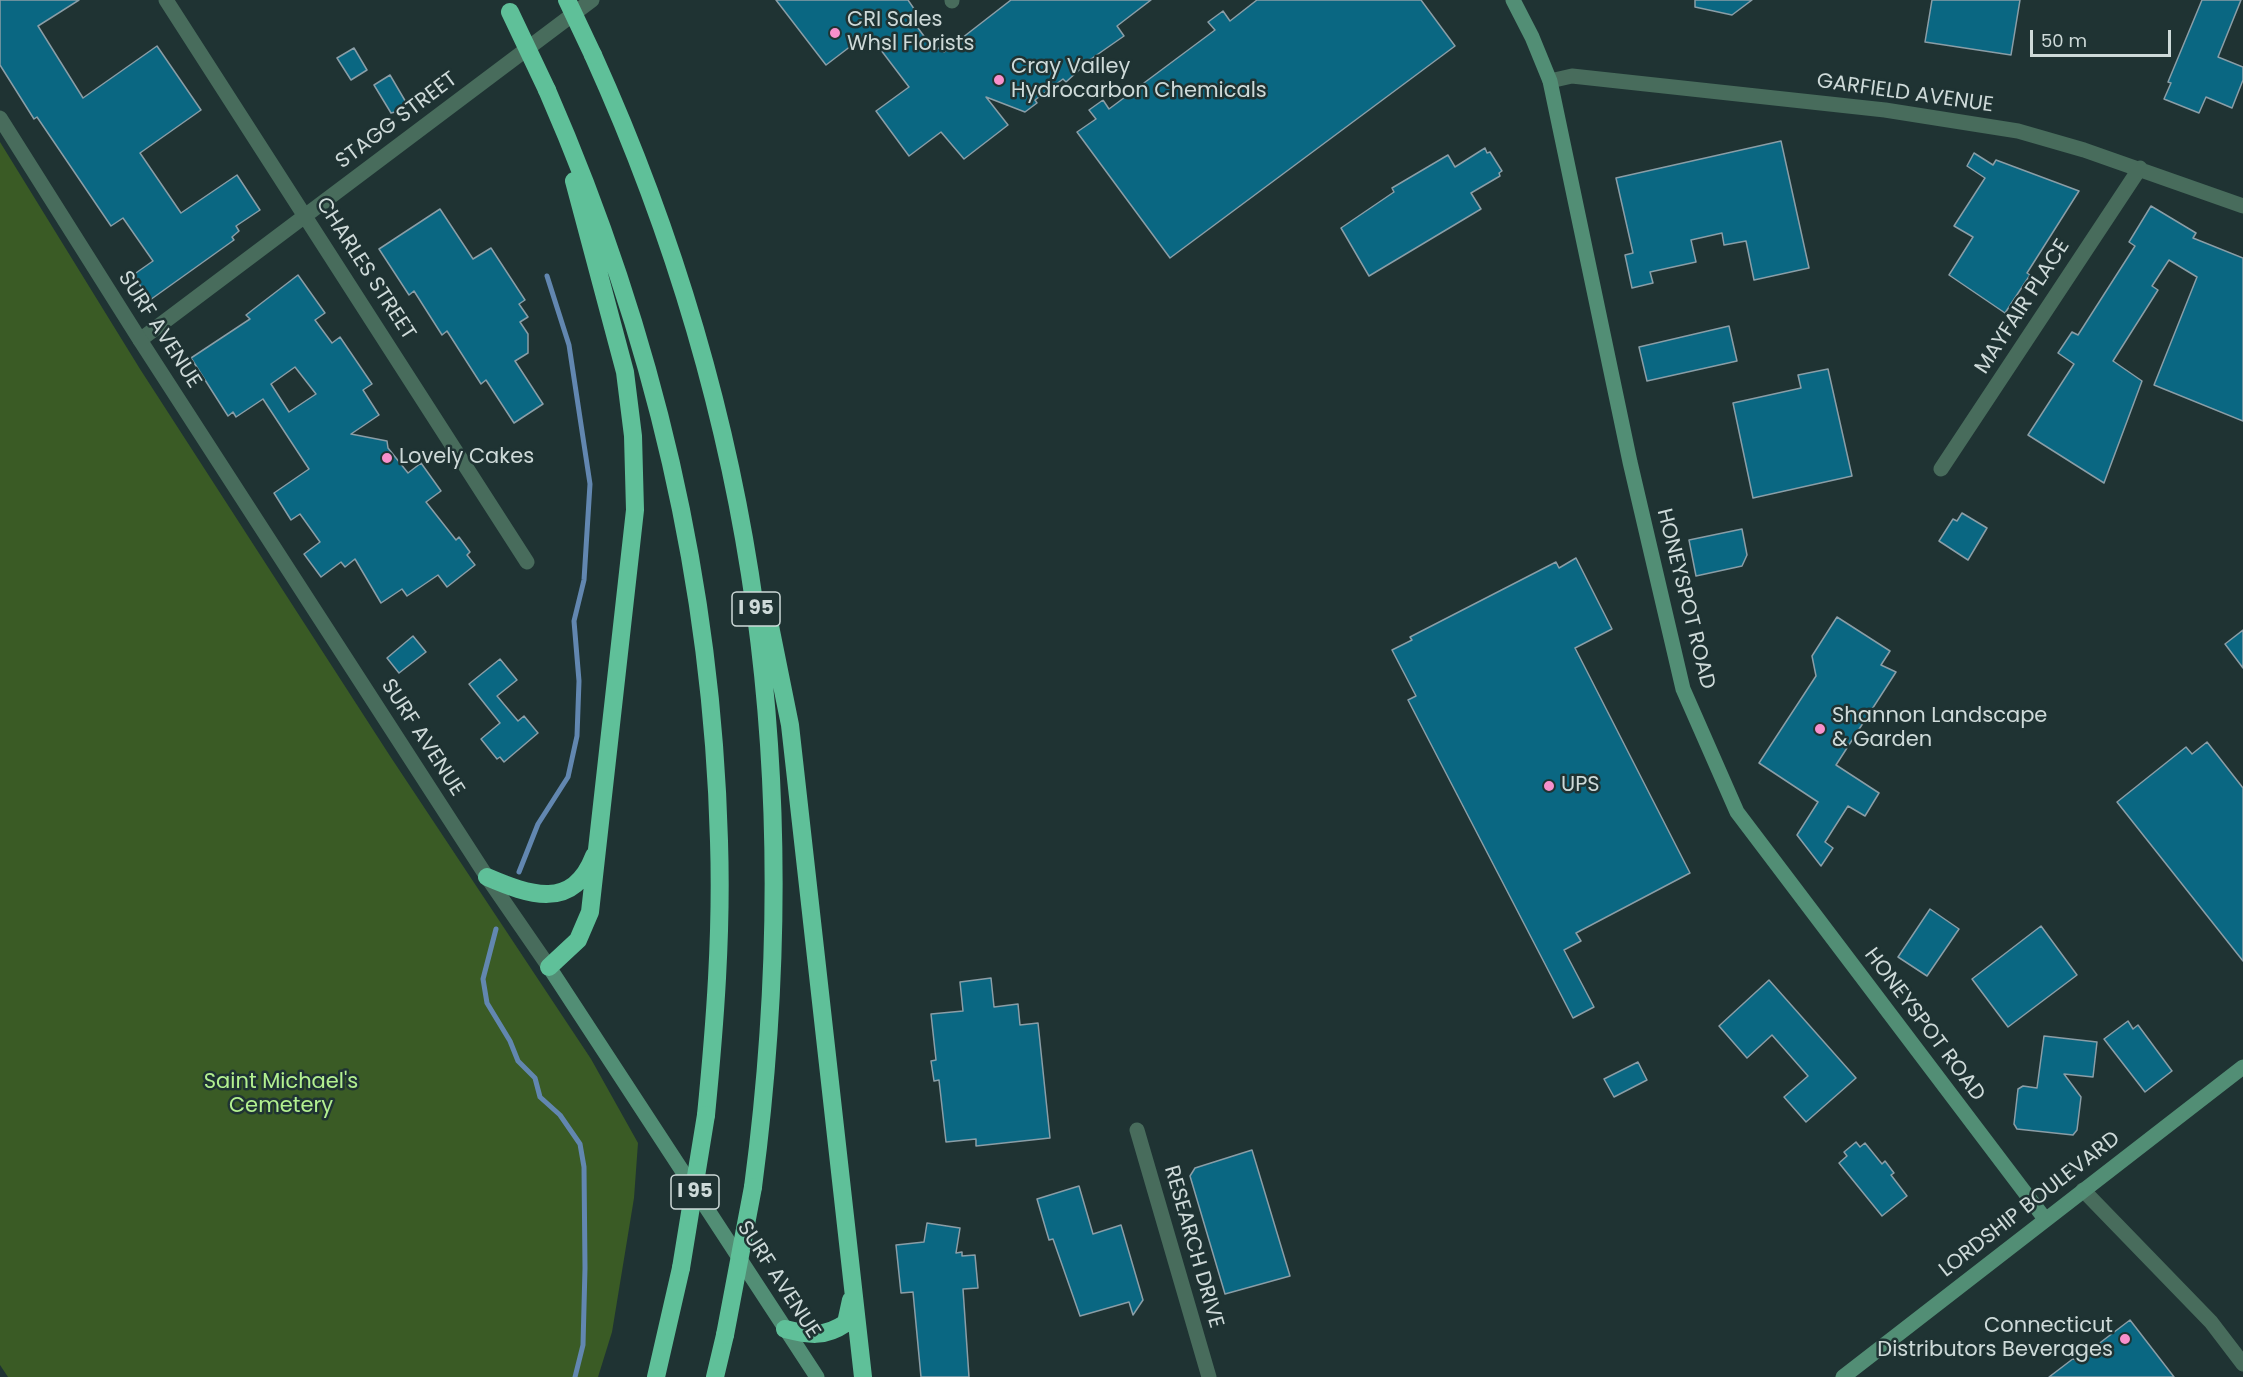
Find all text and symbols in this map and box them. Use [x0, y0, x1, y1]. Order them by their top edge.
place label: CRI Sales Whsl Florists [847, 8, 974, 58]
scale bar [2033, 18, 2174, 56]
marker: CRI Sales Whsl Florists [828, 26, 842, 40]
text: 50 m [2041, 28, 2087, 53]
place label: Cray Valley Hydrocarbon Chemicals [1011, 55, 1267, 105]
street label: STAGG STREET [331, 67, 463, 175]
street label: GARFIELD AVENUE [1815, 69, 1995, 119]
marker: Cray Valley Hydrocarbon Chemicals [992, 73, 1006, 87]
street label: CHARLES STREET [310, 193, 420, 345]
street label: MAYFAIR PLACE [1970, 235, 2076, 379]
street label: SURF AVENUE [112, 267, 206, 393]
place label: Lovely Cakes [399, 445, 534, 471]
marker: Lovely Cakes [380, 451, 394, 465]
street label: HONEYSPOT ROAD [1650, 506, 1720, 692]
road number: I 95 [732, 592, 780, 626]
street label: SURF AVENUE [375, 675, 469, 801]
place label: Shannon Landscape & Garden [1832, 704, 2047, 754]
marker: Shannon Landscape & Garden [1813, 722, 1827, 736]
place label: UPS [1561, 773, 1600, 799]
marker: UPS [1542, 779, 1556, 793]
street label: HONEYSPOT ROAD [1858, 944, 1990, 1106]
park label: Saint Michael's Cemetery [204, 1070, 358, 1120]
street label: LORDSHIP BOULEVARD [1935, 1127, 2125, 1283]
street label: RESEARCH DRIVE [1158, 1163, 1228, 1331]
road number: I 95 [671, 1175, 719, 1209]
street label: SURF AVENUE [731, 1217, 825, 1343]
place label: Connecticut Distributors Beverages [1877, 1314, 2113, 1364]
marker: Connecticut Distributors Beverages [2118, 1332, 2132, 1346]

